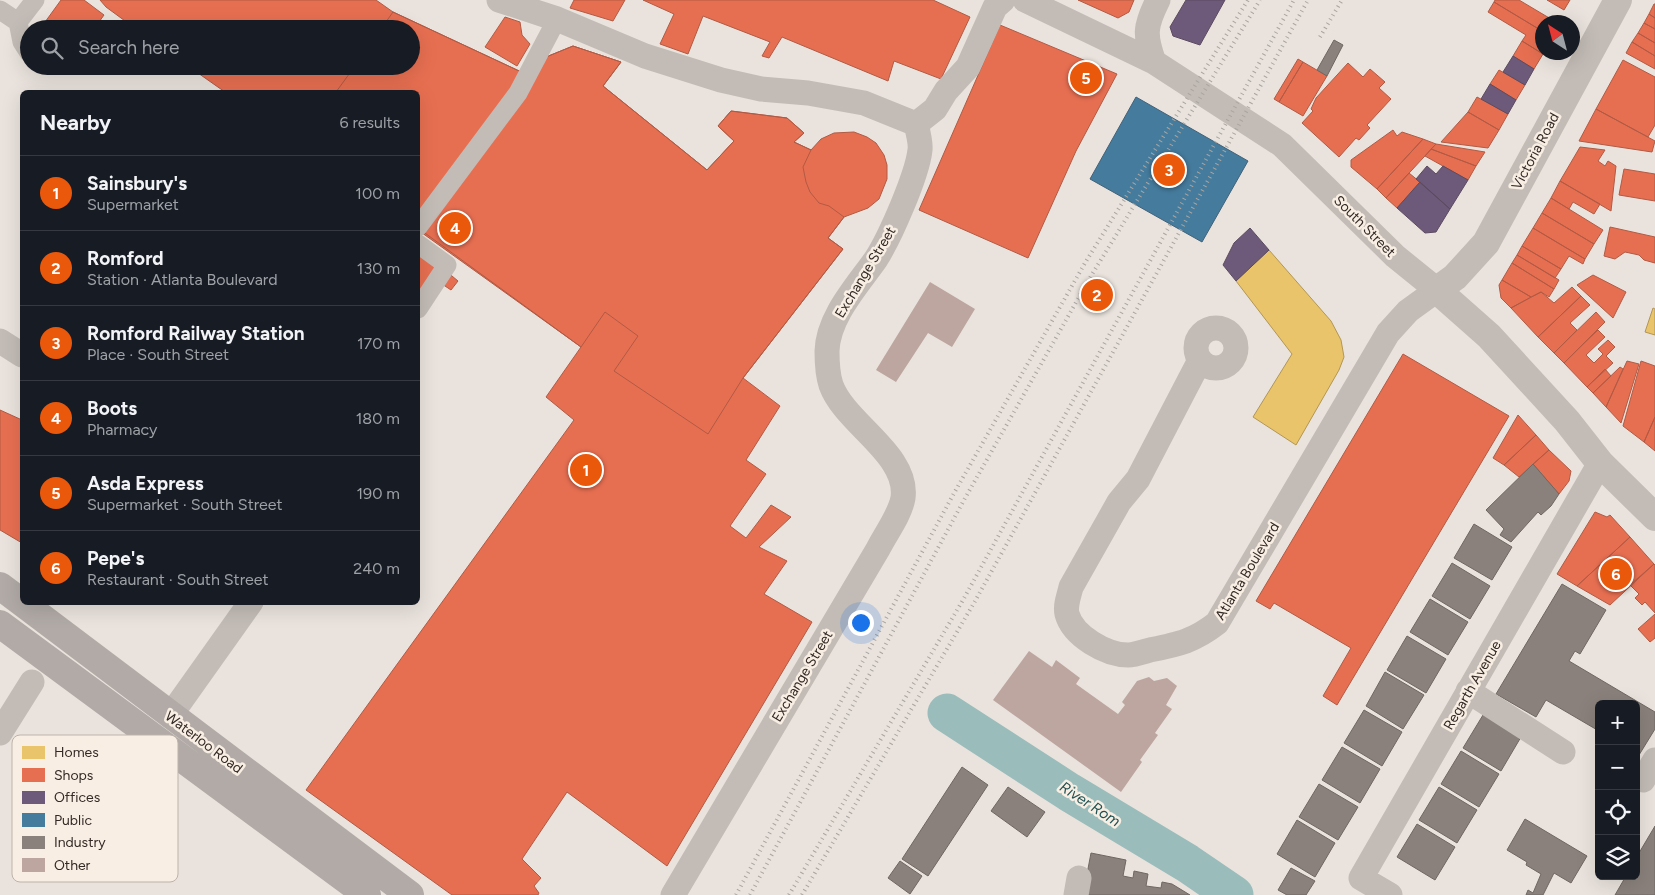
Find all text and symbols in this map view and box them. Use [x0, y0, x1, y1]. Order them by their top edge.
north arrow [1535, 15, 1580, 60]
search box [20, 20, 420, 75]
icon: search [38, 34, 66, 62]
text: Search here [78, 36, 180, 59]
pin: 5 [1070, 59, 1102, 97]
text: Nearby [40, 110, 111, 135]
street label: Victoria Road [1508, 110, 1563, 193]
text: 6 results [339, 113, 400, 132]
pin: 3 [1153, 151, 1185, 189]
text: Sainsbury's [87, 172, 187, 195]
text: 1 [53, 184, 59, 203]
text: 100 m [355, 184, 400, 203]
street label: South Street [1330, 192, 1399, 261]
text: Supermarket [87, 195, 179, 214]
pin: 4 [439, 209, 471, 247]
street label: Exchange Street [831, 223, 899, 321]
text: Romford [87, 247, 164, 270]
text: 2 [51, 259, 61, 278]
text: 130 m [357, 259, 400, 278]
text: Station · Atlanta Boulevard [87, 270, 278, 289]
pin: 2 [1081, 276, 1113, 314]
text: Romford Railway Station [87, 322, 305, 345]
text: 3 [52, 334, 60, 353]
text: 170 m [357, 334, 400, 353]
text: Place · South Street [87, 345, 229, 364]
text: Boots [87, 397, 137, 420]
text: 4 [51, 409, 61, 428]
text: 180 m [356, 409, 400, 428]
text: Pharmacy [87, 420, 157, 439]
pin: 1 [570, 451, 602, 489]
text: Asda Express [87, 472, 204, 495]
text: 5 [51, 484, 61, 503]
text: 190 m [357, 484, 400, 503]
text: Supermarket · South Street [87, 495, 283, 514]
street label: Atlanta Boulevard [1212, 519, 1283, 623]
text: Pepe's [87, 547, 144, 570]
pin: 6 [1600, 555, 1632, 593]
text: 6 [51, 559, 61, 578]
text: 240 m [353, 559, 400, 578]
text: Restaurant · South Street [87, 570, 269, 589]
your location [848, 610, 874, 636]
street label: Exchange Street [768, 627, 836, 725]
street label: Regarth Avenue [1440, 637, 1505, 733]
map controls [1595, 700, 1640, 880]
button: + [1595, 700, 1640, 745]
street label: Waterloo Road [162, 708, 246, 777]
legend [12, 735, 178, 882]
text: Homes [54, 744, 99, 761]
button: − [1595, 745, 1640, 790]
text: Shops [54, 767, 93, 784]
water label: River Rom [1056, 778, 1124, 830]
text: Offices [54, 789, 100, 806]
button: locate [1595, 790, 1640, 835]
text: Public [54, 812, 92, 829]
text: Industry [54, 834, 106, 851]
button: layers [1595, 835, 1640, 880]
text: Other [54, 857, 91, 874]

